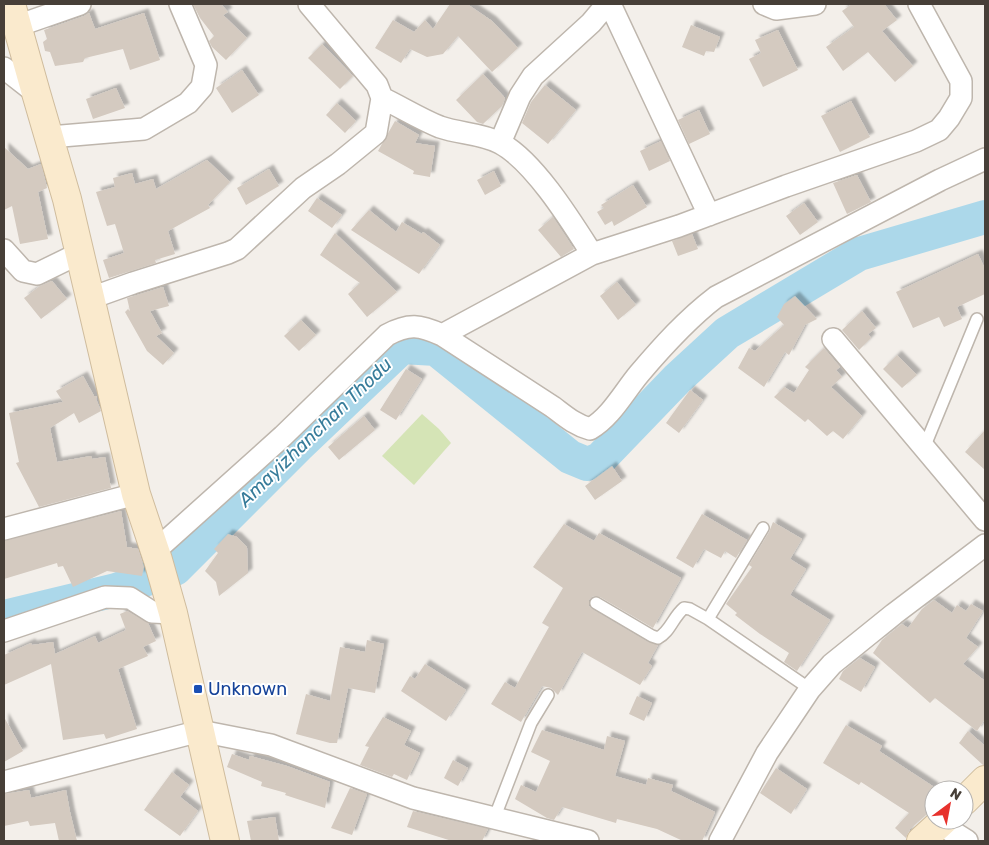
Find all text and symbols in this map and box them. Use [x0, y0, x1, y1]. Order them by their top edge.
water label: Amayizhanchan Thodu [233, 353, 397, 512]
place label: Unknown [208, 678, 287, 700]
marker: Unknown [192, 683, 204, 695]
north arrow [924, 780, 974, 830]
text: N [947, 785, 964, 804]

